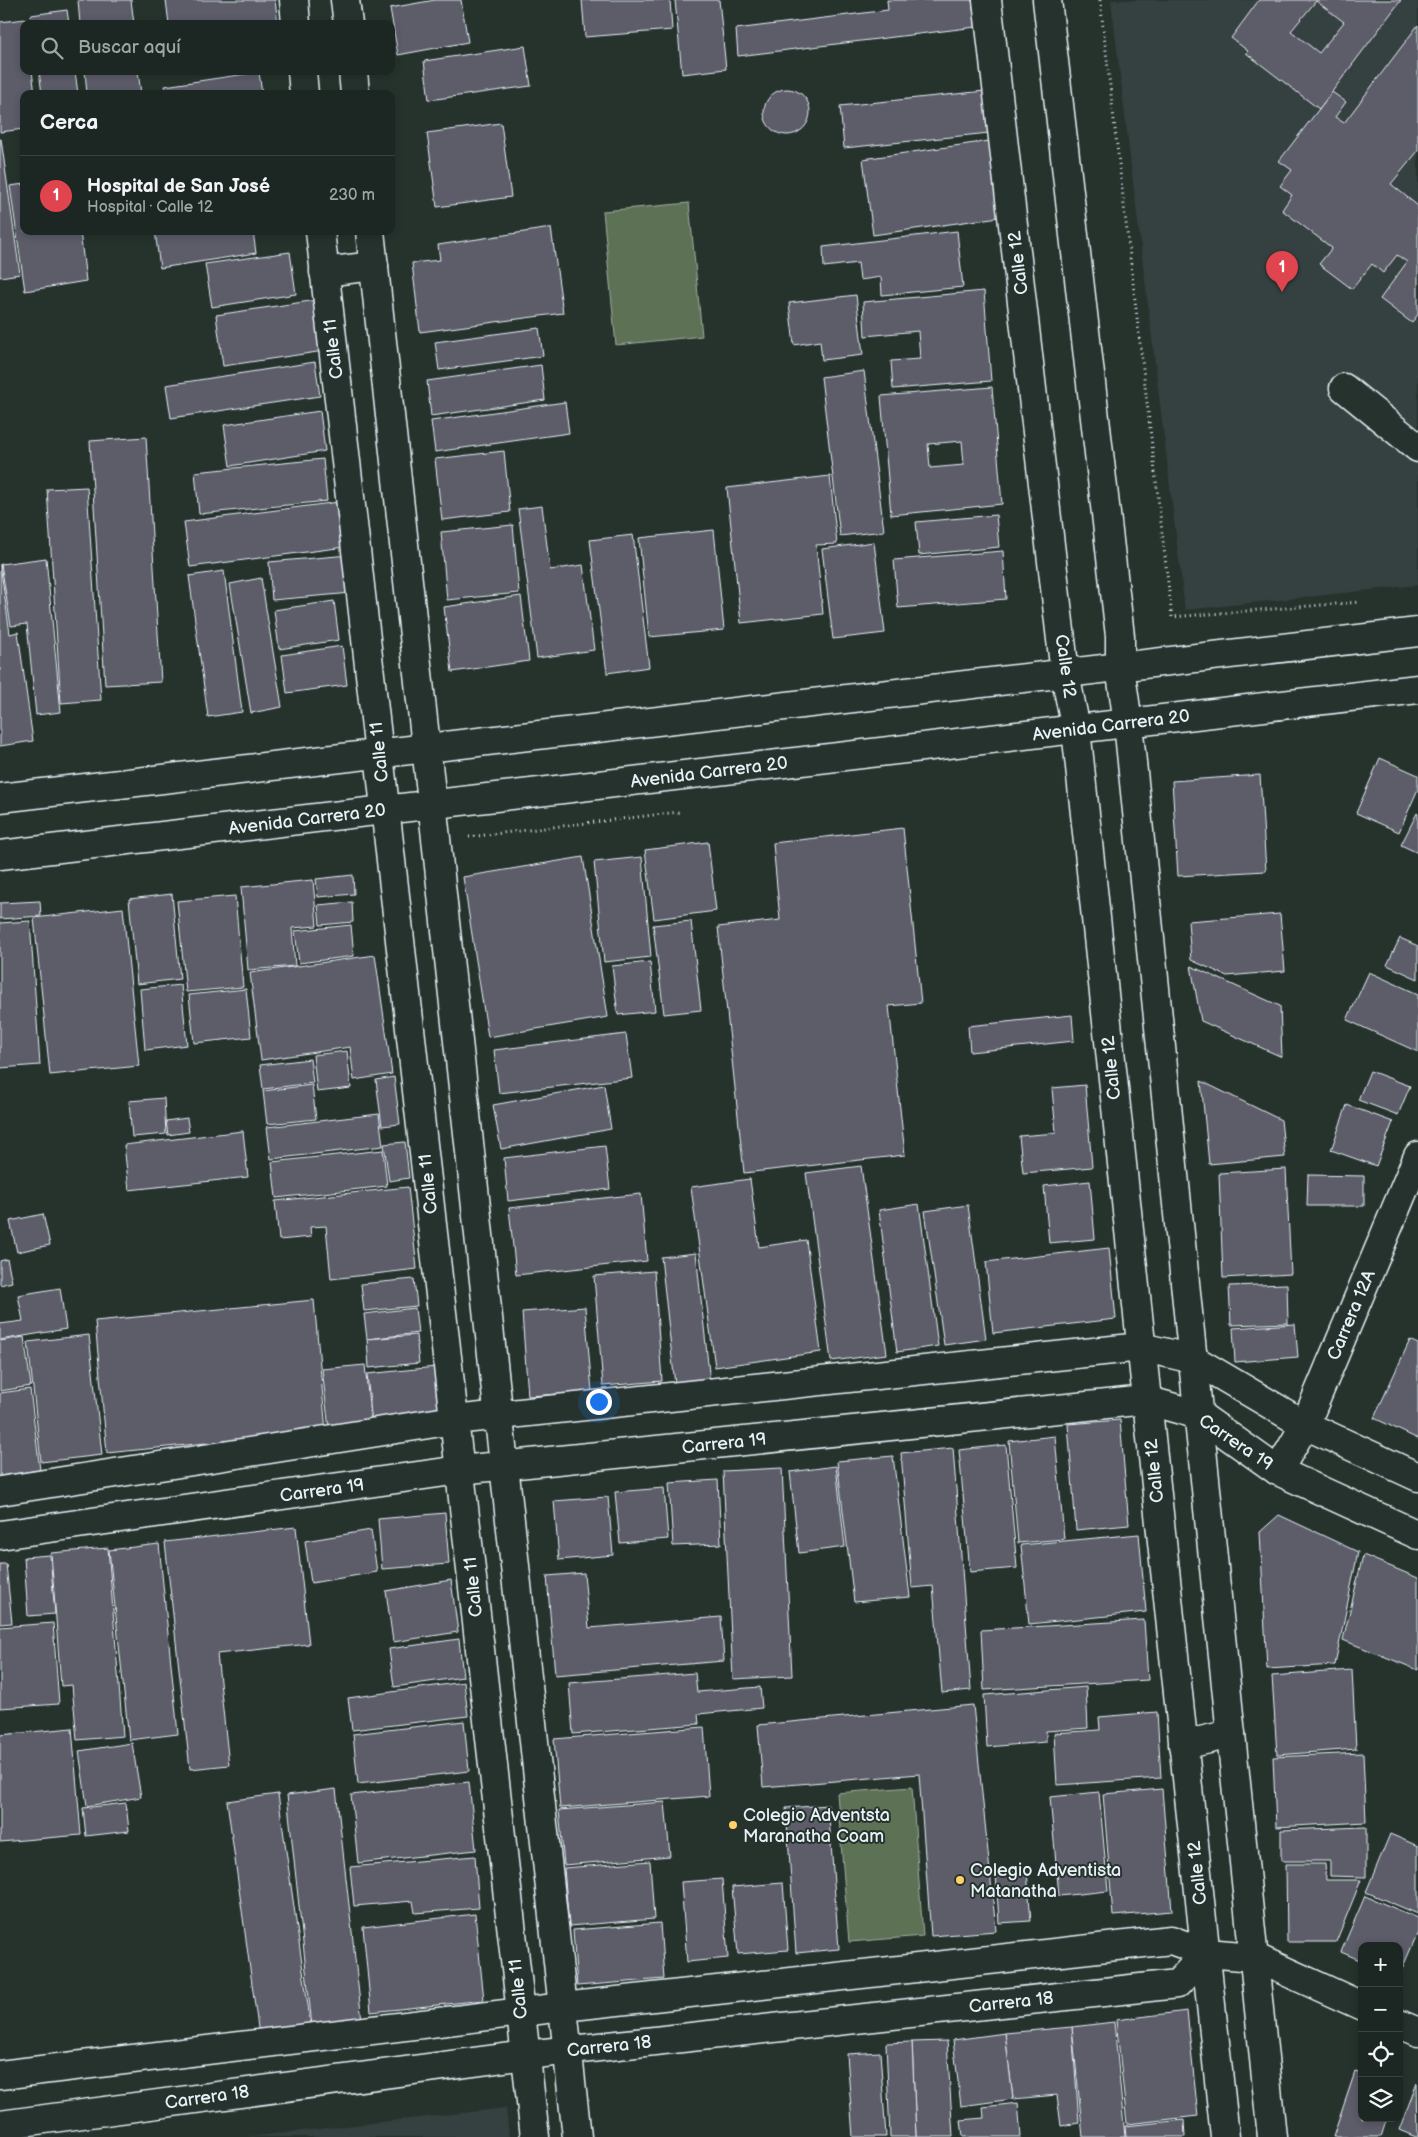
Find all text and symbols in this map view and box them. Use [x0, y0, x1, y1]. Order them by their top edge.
search box [20, 20, 395, 75]
icon: search [38, 34, 66, 62]
text: Buscar aquí [78, 36, 181, 59]
text: Cerca [40, 110, 98, 135]
text: Hospital de San José [87, 175, 270, 198]
text: 1 [53, 186, 59, 205]
text: 230 m [329, 186, 375, 205]
text: Hospital · Calle 12 [87, 198, 213, 217]
street label: Calle 12 [1004, 230, 1033, 296]
pin: 1 [1266, 251, 1298, 292]
street label: Calle 11 [319, 318, 348, 380]
street label: Calle 12 [1051, 633, 1080, 700]
street label: Avenida Carrera 20 [1031, 705, 1191, 746]
street label: Calle 11 [366, 721, 393, 783]
street label: Avenida Carrera 20 [629, 752, 789, 793]
street label: Avenida Carrera 20 [227, 799, 387, 840]
street label: Calle 12 [1098, 1035, 1125, 1101]
street label: Calle 11 [415, 1153, 442, 1215]
street label: Carrera 12A [1323, 1267, 1380, 1364]
your location [586, 1389, 612, 1415]
street label: Carrera 19 [1195, 1410, 1277, 1475]
street label: Carrera 19 [681, 1429, 767, 1458]
street label: Calle 12 [1141, 1438, 1168, 1504]
street label: Carrera 19 [279, 1474, 366, 1507]
street label: Calle 11 [460, 1556, 487, 1618]
place label: Colegio Adventsta Maranatha Coam [743, 1805, 890, 1847]
marker: Colegio Adventsta Maranatha Coam [727, 1819, 739, 1831]
street label: Calle 12 [1184, 1840, 1211, 1906]
place label: Colegio Adventista Matanatha [970, 1860, 1121, 1902]
marker: Colegio Adventista Matanatha [954, 1874, 966, 1886]
map controls [1358, 1942, 1403, 2122]
button: + [1358, 1942, 1403, 1987]
street label: Calle 11 [505, 1958, 532, 2020]
button: − [1358, 1987, 1403, 2032]
street label: Carrera 18 [968, 1988, 1054, 2017]
street label: Carrera 18 [566, 2032, 652, 2061]
button: locate [1358, 2032, 1403, 2077]
button: layers [1358, 2077, 1403, 2122]
street label: Carrera 18 [164, 2081, 251, 2114]

